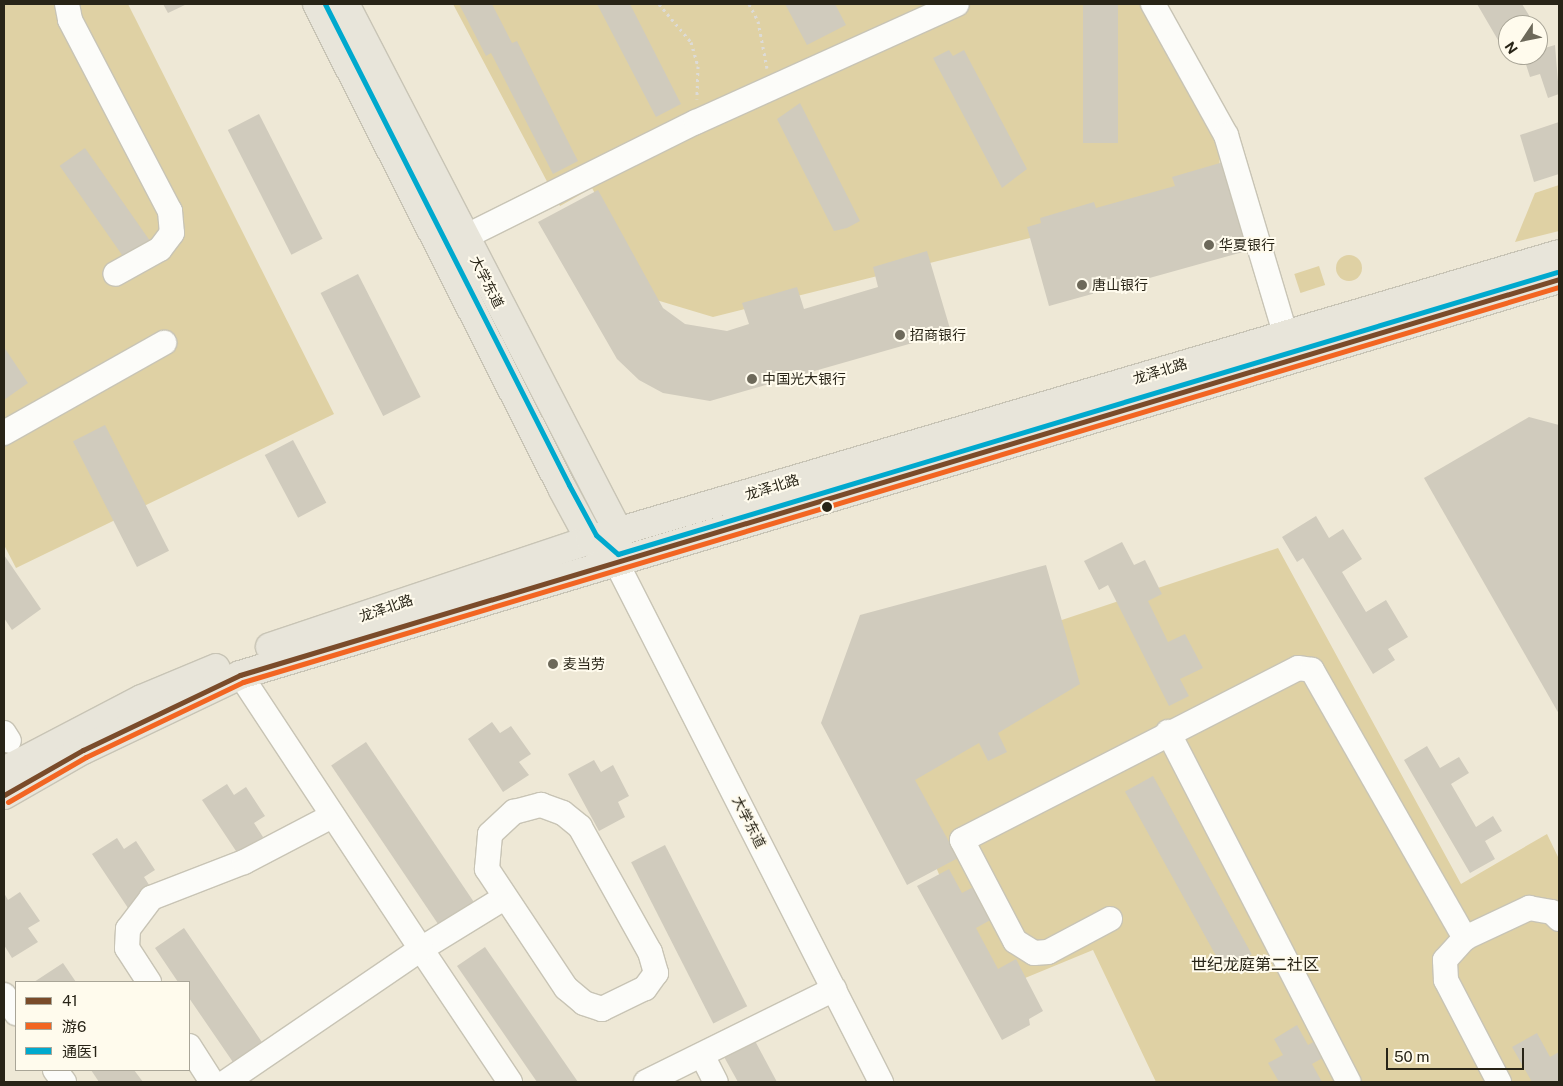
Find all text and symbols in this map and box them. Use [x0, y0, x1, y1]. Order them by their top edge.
north arrow [1498, 15, 1548, 65]
text: N [1502, 39, 1521, 57]
place label: 华夏银行 [1219, 237, 1275, 253]
marker: 华夏银行 [1203, 239, 1215, 251]
street label: 大学东道 [467, 253, 507, 311]
place label: 唐山银行 [1092, 277, 1148, 293]
marker: 唐山银行 [1076, 279, 1088, 291]
place label: 招商银行 [910, 327, 966, 343]
marker: 招商银行 [894, 329, 906, 341]
street label: 龙泽北路 [1131, 355, 1189, 387]
place label: 中国光大银行 [762, 371, 846, 387]
marker: 中国光大银行 [746, 373, 758, 385]
street label: 龙泽北路 [743, 471, 801, 503]
unlabelled marker [822, 502, 832, 512]
street label: 龙泽北路 [357, 591, 415, 625]
place label: 麦当劳 [563, 656, 605, 672]
marker: 麦当劳 [547, 658, 559, 670]
street label: 大学东道 [729, 793, 769, 851]
district label: 世纪龙庭第二社区 [1191, 955, 1319, 975]
legend [15, 981, 190, 1071]
text: 41 [62, 992, 78, 1009]
text: 游6 [62, 1018, 86, 1035]
scale bar [1388, 1038, 1526, 1070]
text: 通医1 [62, 1043, 98, 1060]
text: 50 m [1394, 1048, 1429, 1065]

